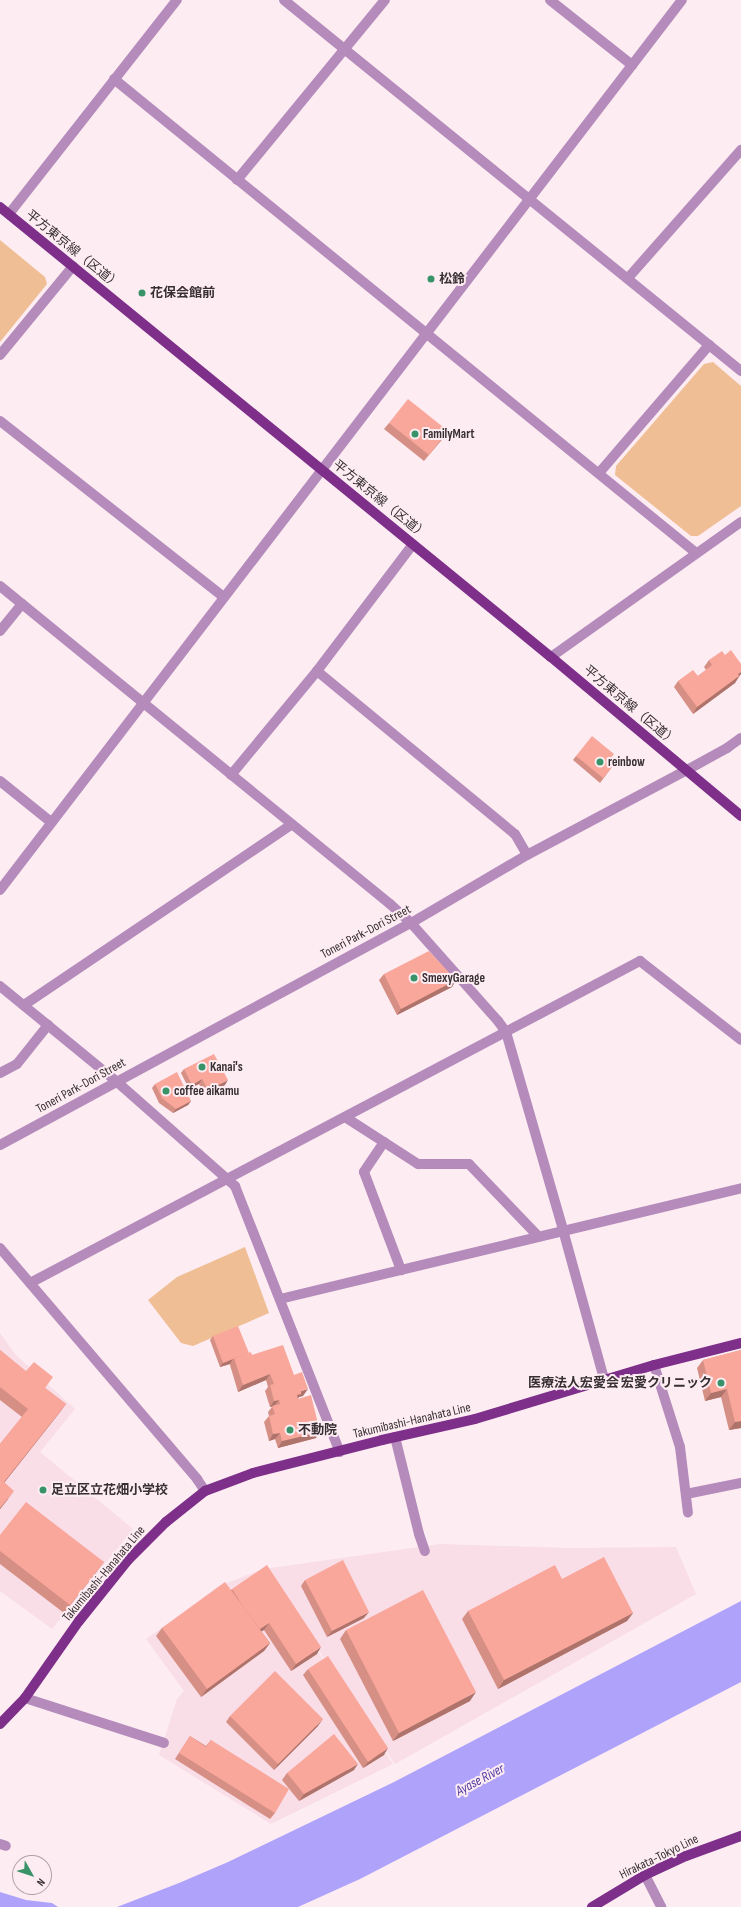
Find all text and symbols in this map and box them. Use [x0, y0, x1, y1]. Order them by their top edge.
street label: 平方東京線（区道） [23, 207, 123, 293]
place label: 松鈴 [439, 271, 465, 287]
marker: 松鈴 [426, 274, 436, 284]
place label: 花保会館前 [150, 285, 215, 301]
marker: 花保会館前 [137, 288, 147, 298]
place label: FamilyMart [423, 426, 475, 442]
marker: FamilyMart [410, 429, 420, 439]
street label: 平方東京線（区道） [330, 457, 430, 543]
street label: 平方東京線（区道） [580, 662, 680, 750]
place label: reinbow [608, 754, 645, 770]
marker: reinbow [595, 757, 605, 767]
street label: Toneri Park-Dori Street [318, 902, 414, 962]
place label: SmexyGarage [422, 970, 485, 986]
marker: SmexyGarage [409, 973, 419, 983]
street label: Toneri Park-Dori Street [33, 1055, 129, 1117]
place label: Kanai's [210, 1059, 243, 1075]
marker: Kanai's [197, 1062, 207, 1072]
place label: coffee aikamu [174, 1083, 239, 1099]
marker: coffee aikamu [161, 1086, 171, 1096]
place label: 医療法人宏愛会 宏愛クリニック [528, 1375, 712, 1391]
marker: 医療法人宏愛会 宏愛クリニック [715, 1377, 727, 1389]
street label: Takumibashi-Hanahata Line [352, 1400, 472, 1442]
place label: 不動院 [298, 1422, 337, 1438]
marker: 不動院 [285, 1425, 295, 1435]
place label: 足立区立花畑小学校 [51, 1482, 168, 1498]
marker: 足立区立花畑小学校 [38, 1485, 48, 1495]
street label: Takumibashi-Hanahata Line [59, 1523, 149, 1625]
water label: Ayase River [453, 1760, 507, 1800]
street label: Hirakata-Tokyo Line [617, 1831, 701, 1883]
north arrow [12, 1855, 52, 1895]
text: N [34, 1876, 48, 1889]

